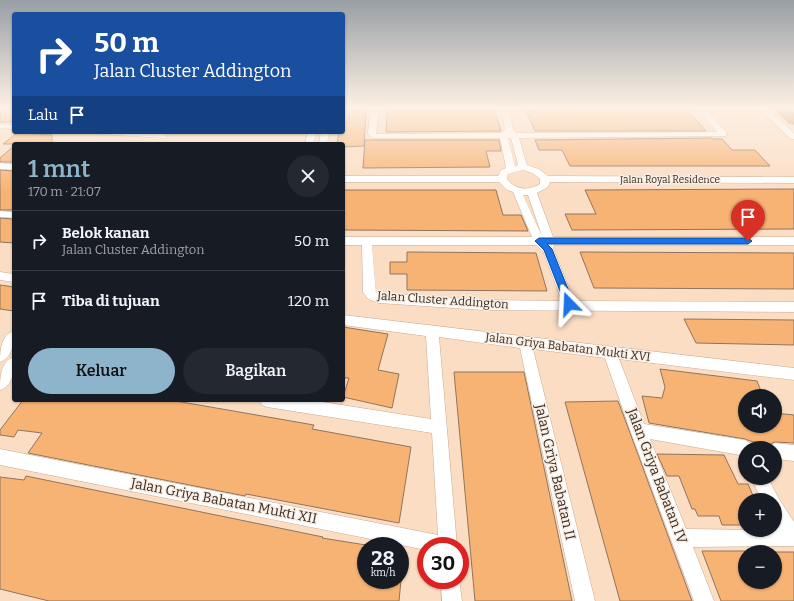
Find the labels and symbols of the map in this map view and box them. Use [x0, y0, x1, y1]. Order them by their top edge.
street label: Jalan Royal Residence [619, 174, 720, 186]
pin [731, 200, 765, 241]
position arrow [548, 283, 590, 325]
street label: Jalan Cluster Addington [376, 288, 510, 312]
street label: Jalan Griya Babatan Mukti XVI [484, 330, 651, 364]
street label: Jalan Griya Babatan II [531, 401, 579, 542]
street label: Jalan Griya Babatan IV [623, 405, 691, 546]
street label: Jalan Griya Babatan Mukti XII [128, 474, 319, 527]
speed limit sign: 30 [417, 537, 469, 589]

